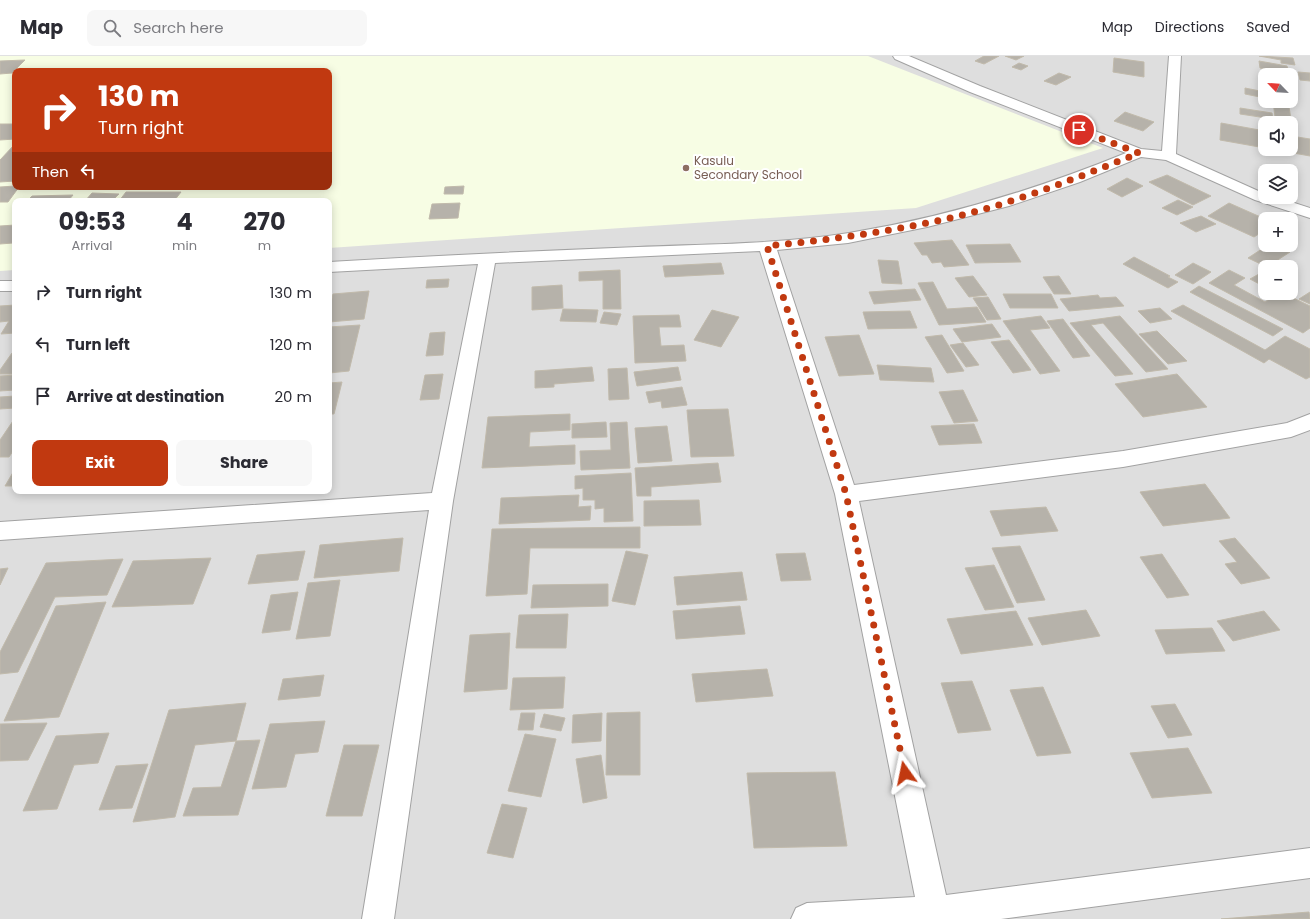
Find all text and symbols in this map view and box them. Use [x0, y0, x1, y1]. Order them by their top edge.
search box [87, 10, 367, 46]
text: Map [20, 14, 63, 41]
icon: search [101, 17, 123, 39]
text: Search here [133, 17, 224, 38]
text: Map [1102, 17, 1133, 37]
text: Directions [1155, 17, 1224, 37]
text: Saved [1246, 17, 1290, 37]
north arrow [1258, 68, 1298, 108]
map controls [1258, 68, 1298, 300]
text: 130 m [98, 77, 179, 116]
icon: right [32, 84, 84, 136]
pin [1062, 113, 1096, 147]
text: Turn right [98, 115, 184, 140]
button: sound [1258, 116, 1298, 156]
icon: arrive [1068, 119, 1090, 141]
place label: Kasulu Secondary School [694, 152, 802, 183]
icon: left [77, 160, 99, 182]
text: Then [32, 161, 69, 182]
marker: Kasulu Secondary School [681, 163, 691, 173]
button: layers [1258, 164, 1298, 204]
text: 09:53 [58, 205, 126, 238]
text: 4 [176, 205, 193, 238]
text: 270 [243, 205, 286, 238]
button: + [1258, 212, 1298, 252]
text: Arrival [72, 236, 113, 255]
text: min [172, 236, 197, 255]
text: m [258, 236, 271, 255]
button: − [1258, 260, 1298, 300]
icon: right [32, 281, 54, 303]
text: Turn right [66, 282, 142, 303]
text: 130 m [269, 282, 312, 303]
icon: left [32, 333, 54, 355]
text: Turn left [66, 334, 130, 355]
text: 120 m [270, 334, 312, 355]
icon: arrive [32, 385, 54, 407]
text: Arrive at destination [66, 386, 224, 407]
text: 20 m [274, 386, 312, 407]
button: Exit [32, 440, 168, 486]
button: Share [176, 440, 312, 486]
position arrow [884, 752, 926, 794]

